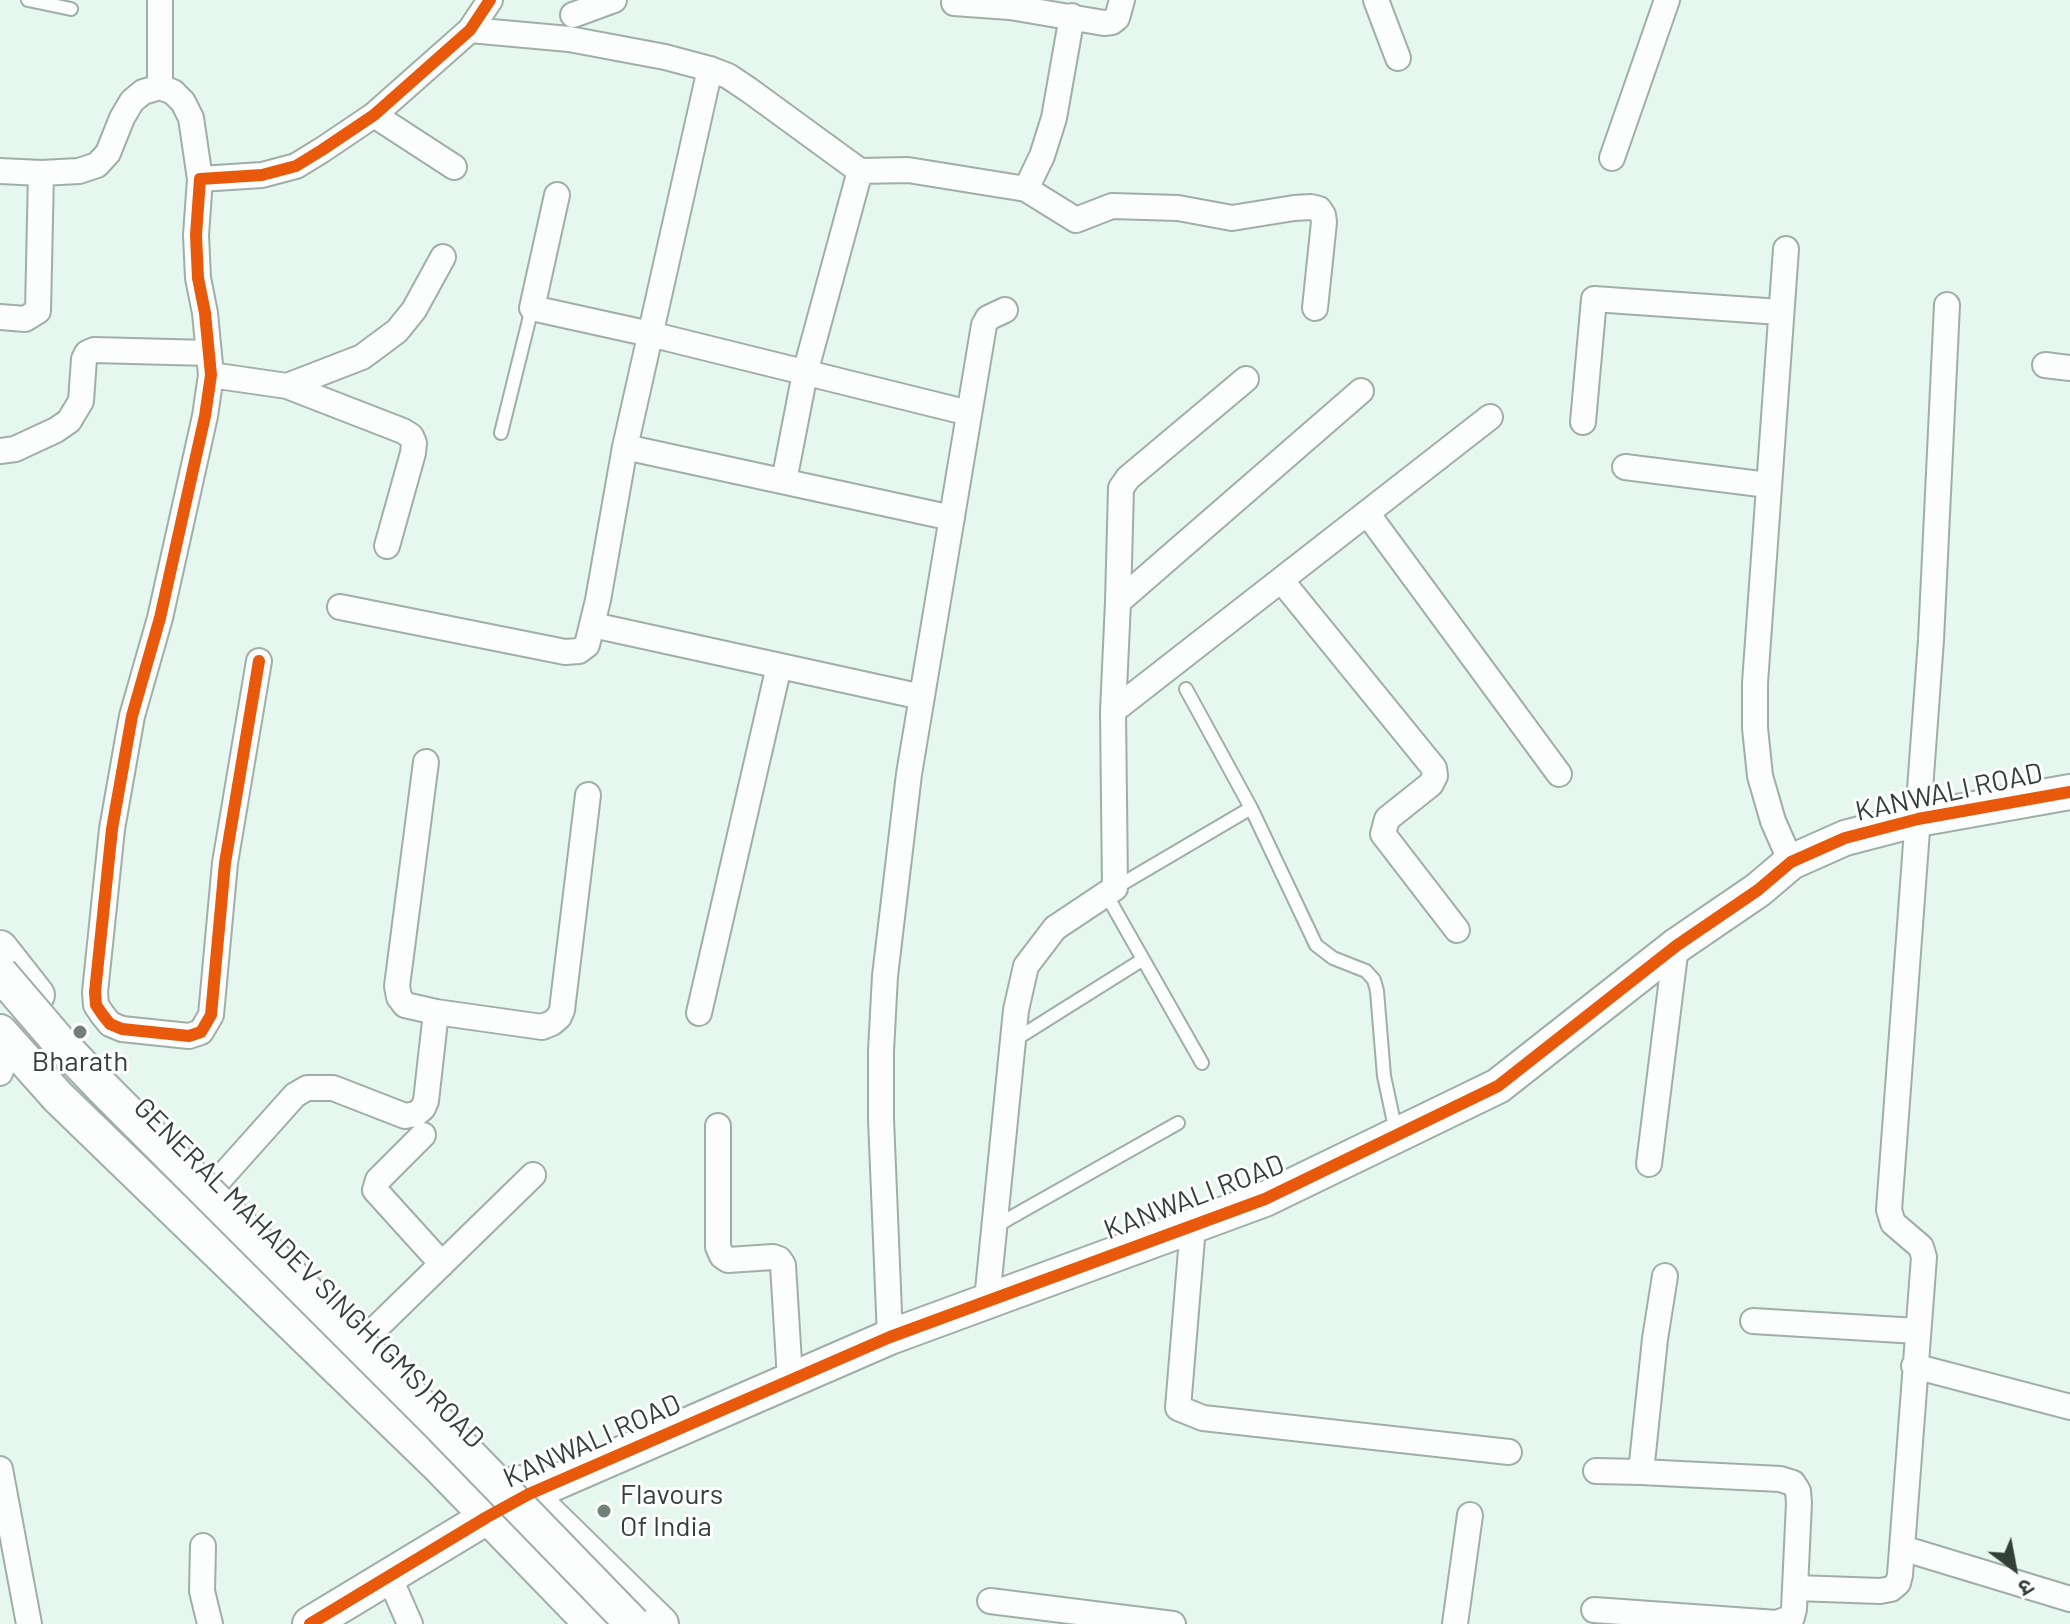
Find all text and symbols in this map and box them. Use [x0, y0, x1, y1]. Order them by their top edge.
street label: KANWALI ROAD [1852, 756, 2046, 828]
marker: Bharath [71, 1023, 89, 1041]
place label: Bharath [32, 1045, 128, 1079]
street label: GENERAL MAHADEV SINGH (GMS) ROAD [127, 1091, 491, 1455]
street label: KANWALI ROAD [1099, 1147, 1289, 1247]
street label: KANWALI ROAD [498, 1387, 686, 1495]
place label: Flavours Of India [620, 1478, 723, 1544]
marker: Flavours Of India [595, 1502, 613, 1520]
north arrow [1974, 1528, 2054, 1608]
text: उ [2014, 1574, 2039, 1603]

